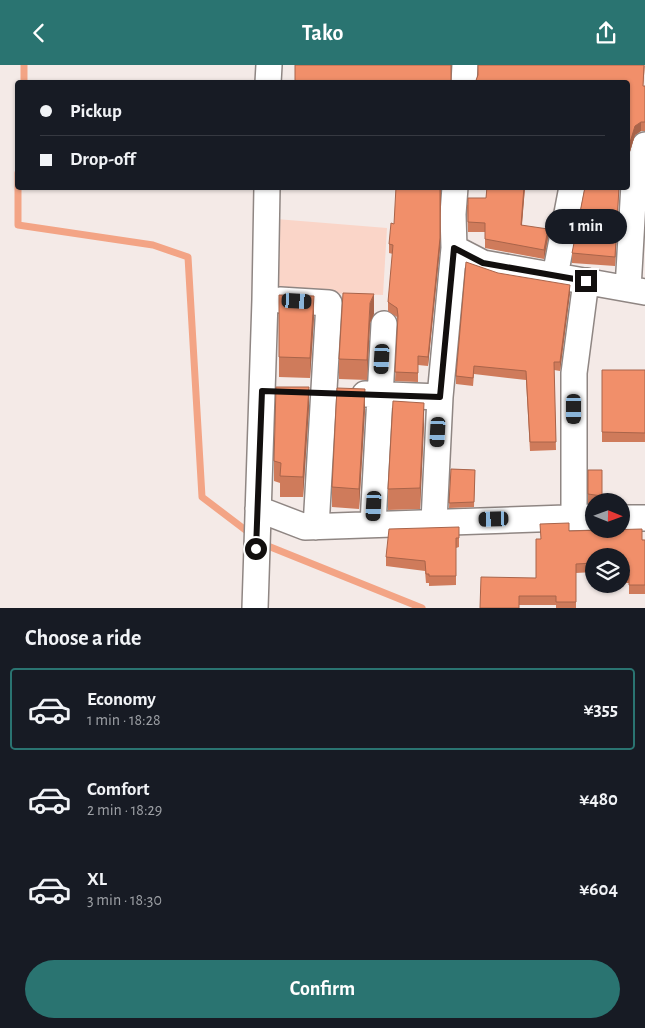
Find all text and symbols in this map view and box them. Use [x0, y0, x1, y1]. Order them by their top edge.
icon: back [25, 19, 53, 47]
icon: share [592, 19, 620, 47]
text: Tako [302, 22, 343, 44]
text: Pickup [70, 102, 122, 121]
text: Drop-off [70, 150, 135, 169]
callout: 1 min [545, 209, 627, 243]
text: 1 min [569, 218, 603, 234]
route end [575, 270, 597, 292]
car [281, 293, 312, 309]
car [373, 344, 390, 374]
car [566, 394, 581, 424]
car [429, 417, 446, 447]
car [365, 491, 382, 521]
north arrow [585, 493, 630, 537]
map controls [585, 493, 630, 593]
car [478, 511, 509, 527]
route start [245, 538, 267, 560]
button: layers [585, 548, 630, 593]
text: Choose a ride [25, 627, 141, 649]
icon: car [27, 687, 72, 732]
text: Economy [87, 690, 156, 709]
text: ¥355 [583, 700, 618, 719]
text: 1 min · 18:28 [87, 712, 161, 728]
icon: car [27, 777, 72, 822]
text: Comfort [87, 780, 149, 799]
text: ¥480 [579, 790, 618, 809]
text: 2 min · 18:29 [87, 802, 162, 818]
icon: car [27, 867, 72, 912]
text: XL [87, 870, 107, 889]
text: ¥604 [579, 880, 618, 899]
text: 3 min · 18:30 [87, 892, 162, 908]
button: Confirm [25, 960, 620, 1018]

